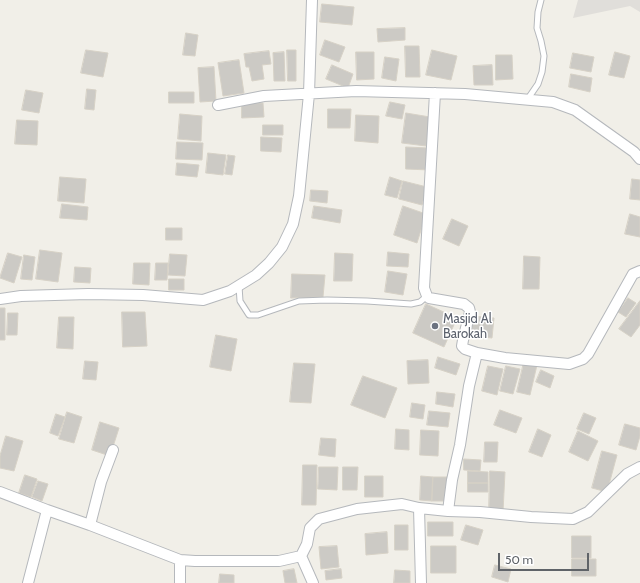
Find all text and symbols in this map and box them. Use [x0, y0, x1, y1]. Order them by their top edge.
place label: Masjid Al Barokah [443, 311, 492, 342]
marker: Masjid Al Barokah [430, 321, 440, 331]
scale bar [500, 545, 591, 571]
text: 50 m [505, 552, 533, 567]

